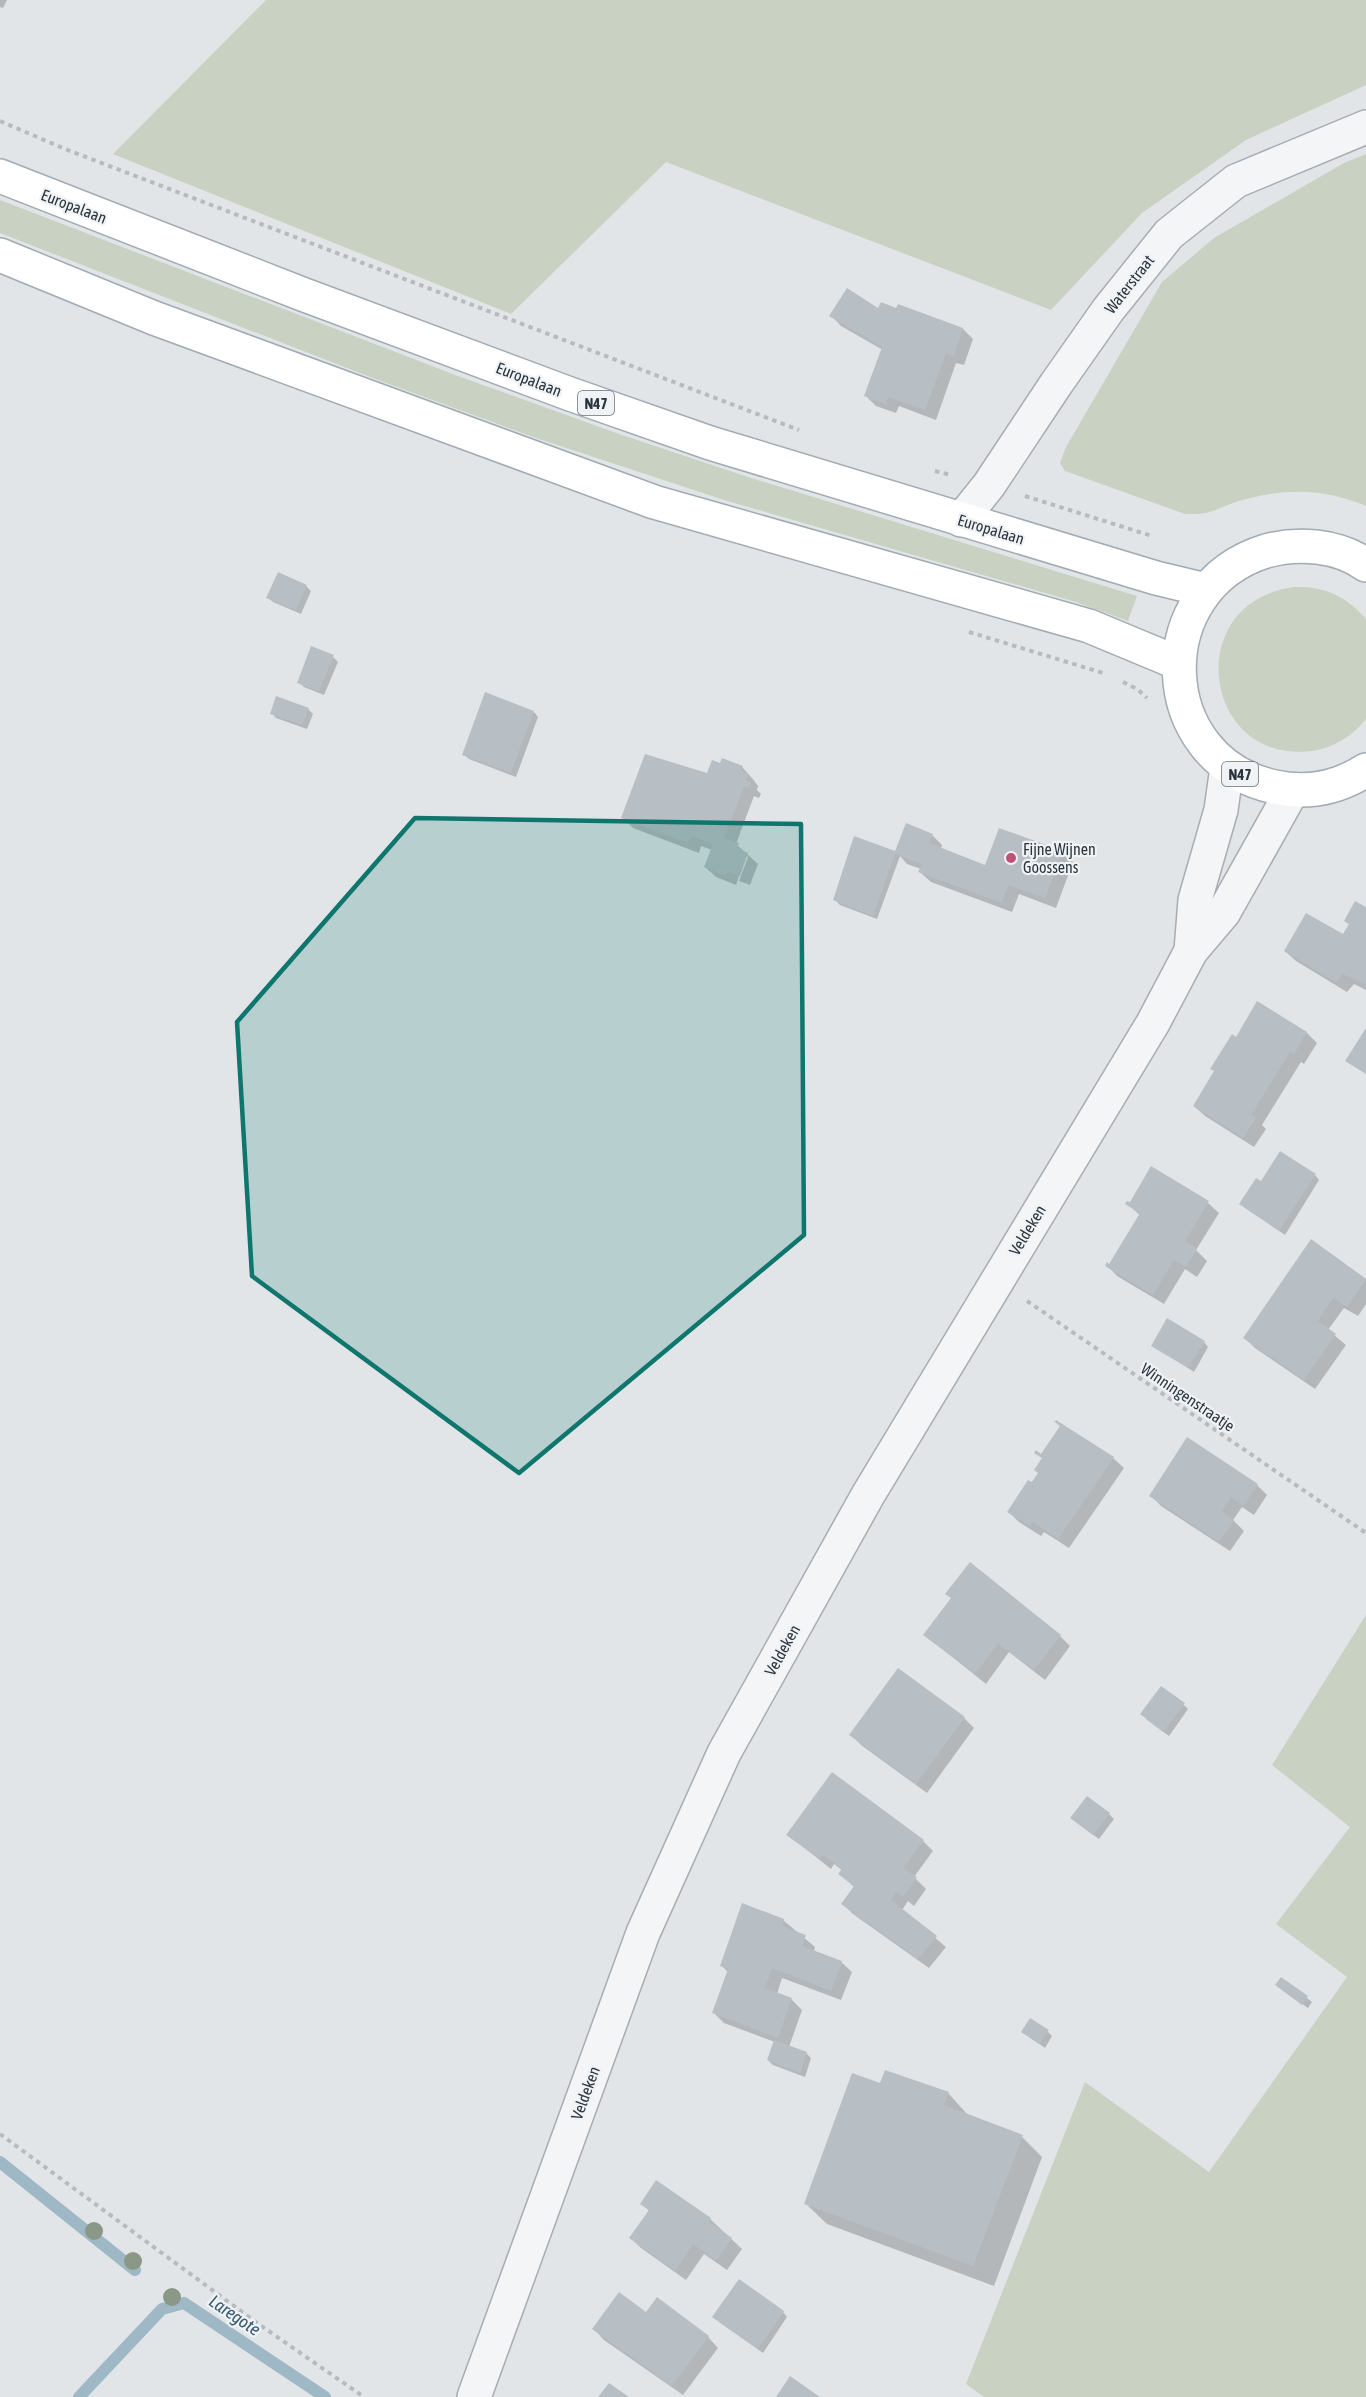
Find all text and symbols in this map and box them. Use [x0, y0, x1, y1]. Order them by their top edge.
street label: Europalaan [38, 185, 109, 228]
street label: Waterstraat [1101, 251, 1158, 317]
street label: Europalaan [493, 358, 564, 401]
road number: N47 [578, 391, 614, 415]
street label: Europalaan [955, 510, 1026, 549]
road number: N47 [1222, 762, 1258, 786]
place label: Fijne Wijnen Goossens [1023, 840, 1096, 876]
marker: Fijne Wijnen Goossens [1004, 851, 1018, 865]
street label: Veldeken [1005, 1202, 1049, 1258]
street label: Winningenstraatje [1137, 1359, 1238, 1436]
street label: Veldeken [761, 1621, 803, 1679]
street label: Veldeken [567, 2064, 603, 2122]
water label: Laregote [205, 2290, 265, 2340]

